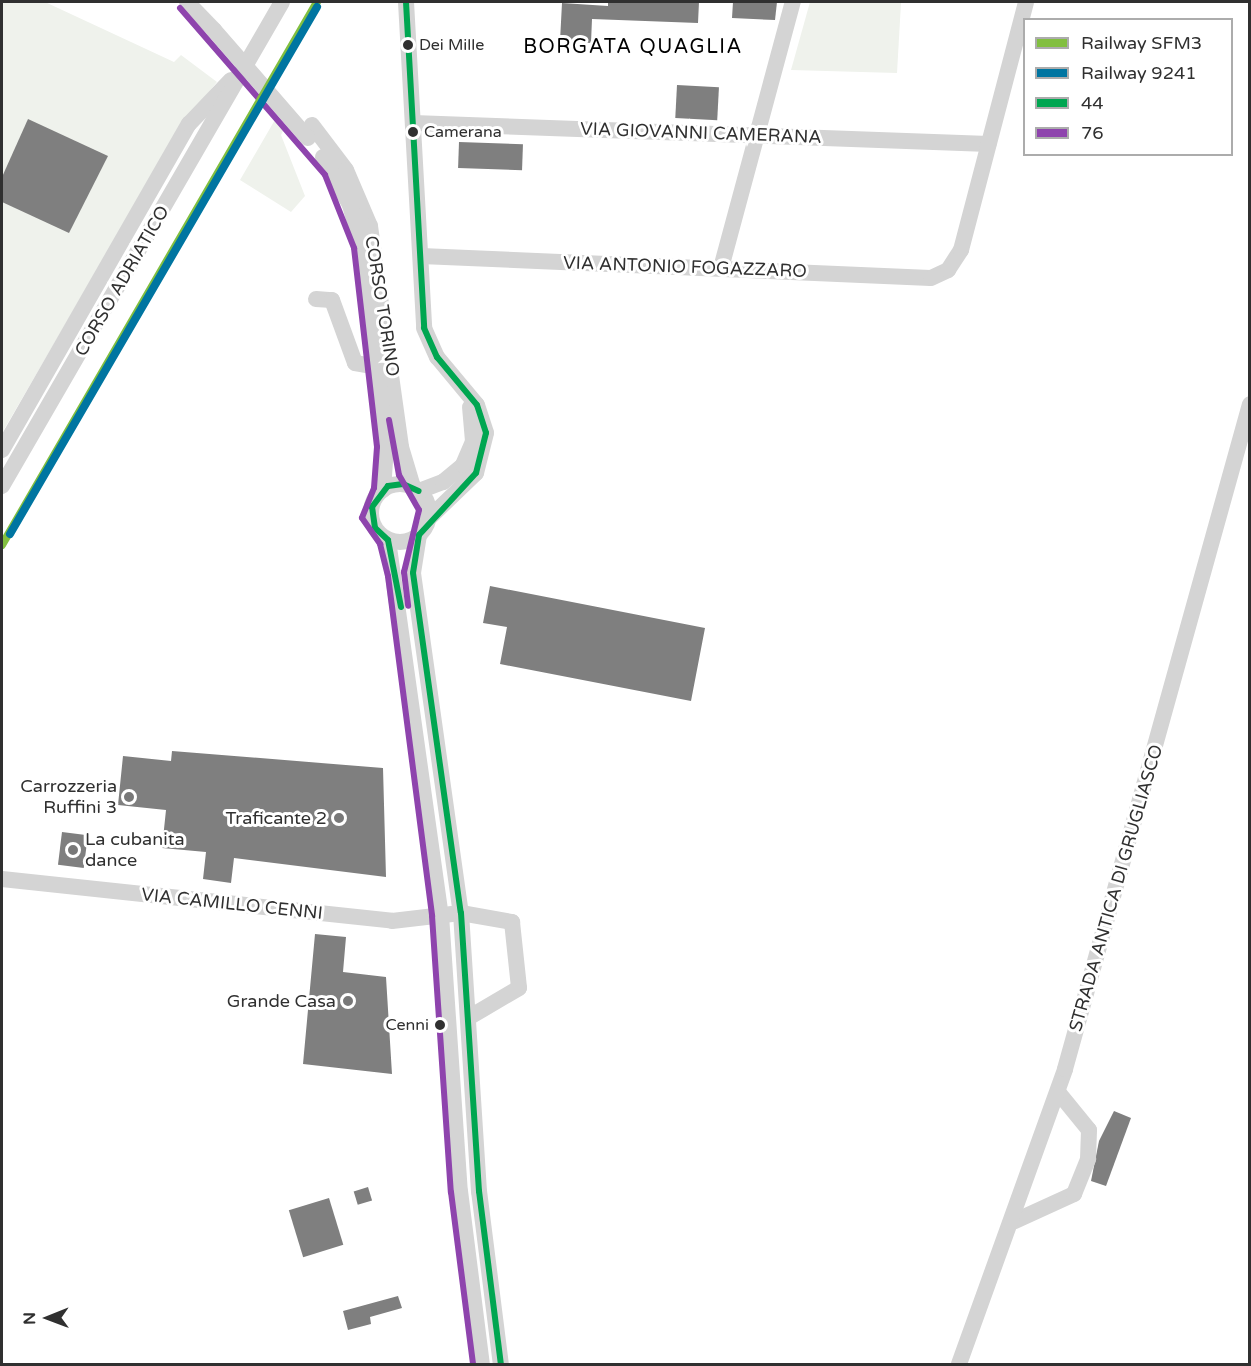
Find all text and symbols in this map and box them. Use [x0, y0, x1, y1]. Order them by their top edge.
legend [1023, 18, 1233, 156]
text: Railway SFM3 [1081, 32, 1202, 54]
place label: Dei Mille [419, 35, 484, 55]
district label: BORGATA QUAGLIA [523, 35, 743, 59]
marker: Dei Mille [402, 39, 414, 51]
text: Railway 9241 [1081, 62, 1197, 84]
text: 44 [1081, 92, 1104, 114]
street label: VIA GIOVANNI CAMERANA [580, 118, 822, 148]
place label: Camerana [424, 122, 502, 142]
text: 76 [1081, 122, 1104, 144]
marker: Camerana [407, 126, 419, 138]
street label: CORSO ADRIATICO [70, 202, 174, 360]
street label: CORSO TORINO [360, 234, 404, 378]
street label: VIA ANTONIO FOGAZZARO [563, 252, 807, 282]
street label: STRADA ANTICA DI GRUGLIASCO [1065, 742, 1167, 1034]
place label: Carrozzeria Ruffini 3 [20, 776, 117, 818]
marker: Carrozzeria Ruffini 3 [122, 790, 136, 804]
place label: Traficante 2 [225, 807, 327, 829]
marker: Traficante 2 [332, 811, 346, 825]
place label: La cubanita dance [85, 829, 185, 872]
marker: La cubanita dance [66, 843, 80, 857]
street label: VIA CAMILLO CENNI [140, 884, 324, 924]
place label: Grande Casa [227, 990, 336, 1012]
marker: Grande Casa [341, 994, 355, 1008]
place label: Cenni [386, 1015, 429, 1035]
marker: Cenni [434, 1019, 446, 1031]
north arrow [18, 1288, 78, 1348]
text: N [20, 1312, 40, 1325]

